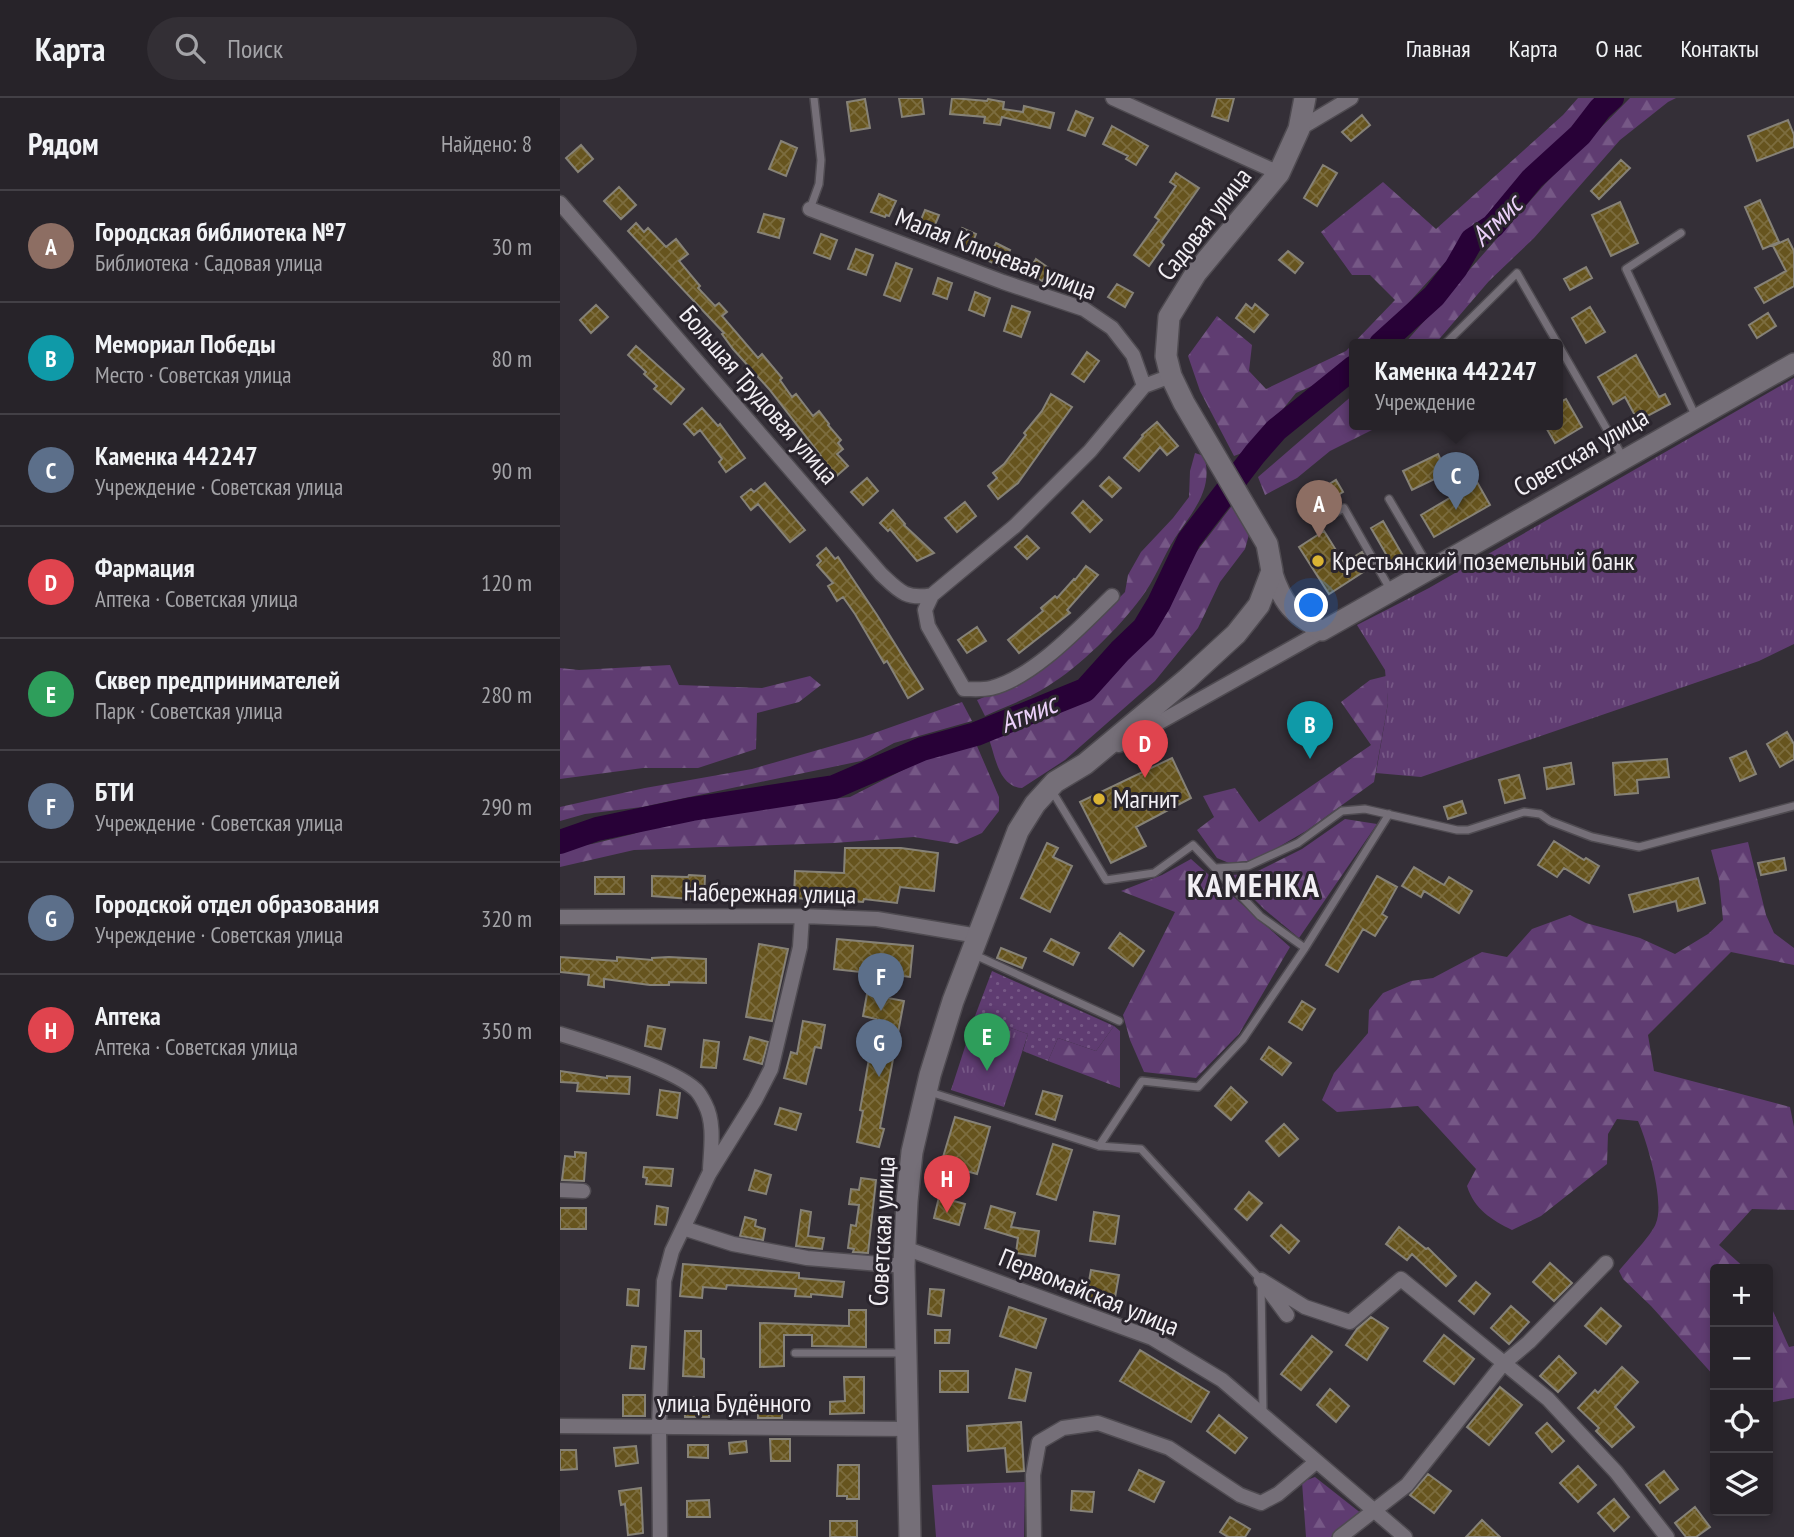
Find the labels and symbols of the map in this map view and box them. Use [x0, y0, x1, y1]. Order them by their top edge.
street label: Садовая улица [1149, 160, 1258, 287]
water label: Атмис [1462, 184, 1532, 253]
street label: Малая Ключевая улица [891, 200, 1101, 307]
street label: Большая Трудовая улица [673, 299, 846, 491]
street label: Советская улица [1507, 400, 1654, 503]
pin: C [1433, 452, 1479, 510]
pin: A [1296, 480, 1342, 538]
place label: Крестьянский поземельный банк [1332, 544, 1635, 577]
marker: Крестьянский поземельный банк [1310, 553, 1326, 569]
your location [1294, 588, 1328, 622]
water label: Атмис [994, 683, 1065, 741]
pin: B [1287, 701, 1333, 759]
pin: D [1122, 720, 1168, 778]
place label: Магнит [1113, 782, 1179, 815]
marker: Магнит [1091, 791, 1107, 807]
district label: КАМЕНКА [1187, 863, 1321, 906]
street label: Набережная улица [683, 874, 857, 911]
pin: F [858, 953, 904, 1011]
pin: E [964, 1013, 1010, 1071]
pin: G [856, 1019, 902, 1077]
street label: Советская улица [861, 1155, 902, 1307]
pin: H [924, 1155, 970, 1213]
street label: Первомайская улица [994, 1240, 1184, 1343]
street label: улица Будённого [657, 1386, 811, 1419]

